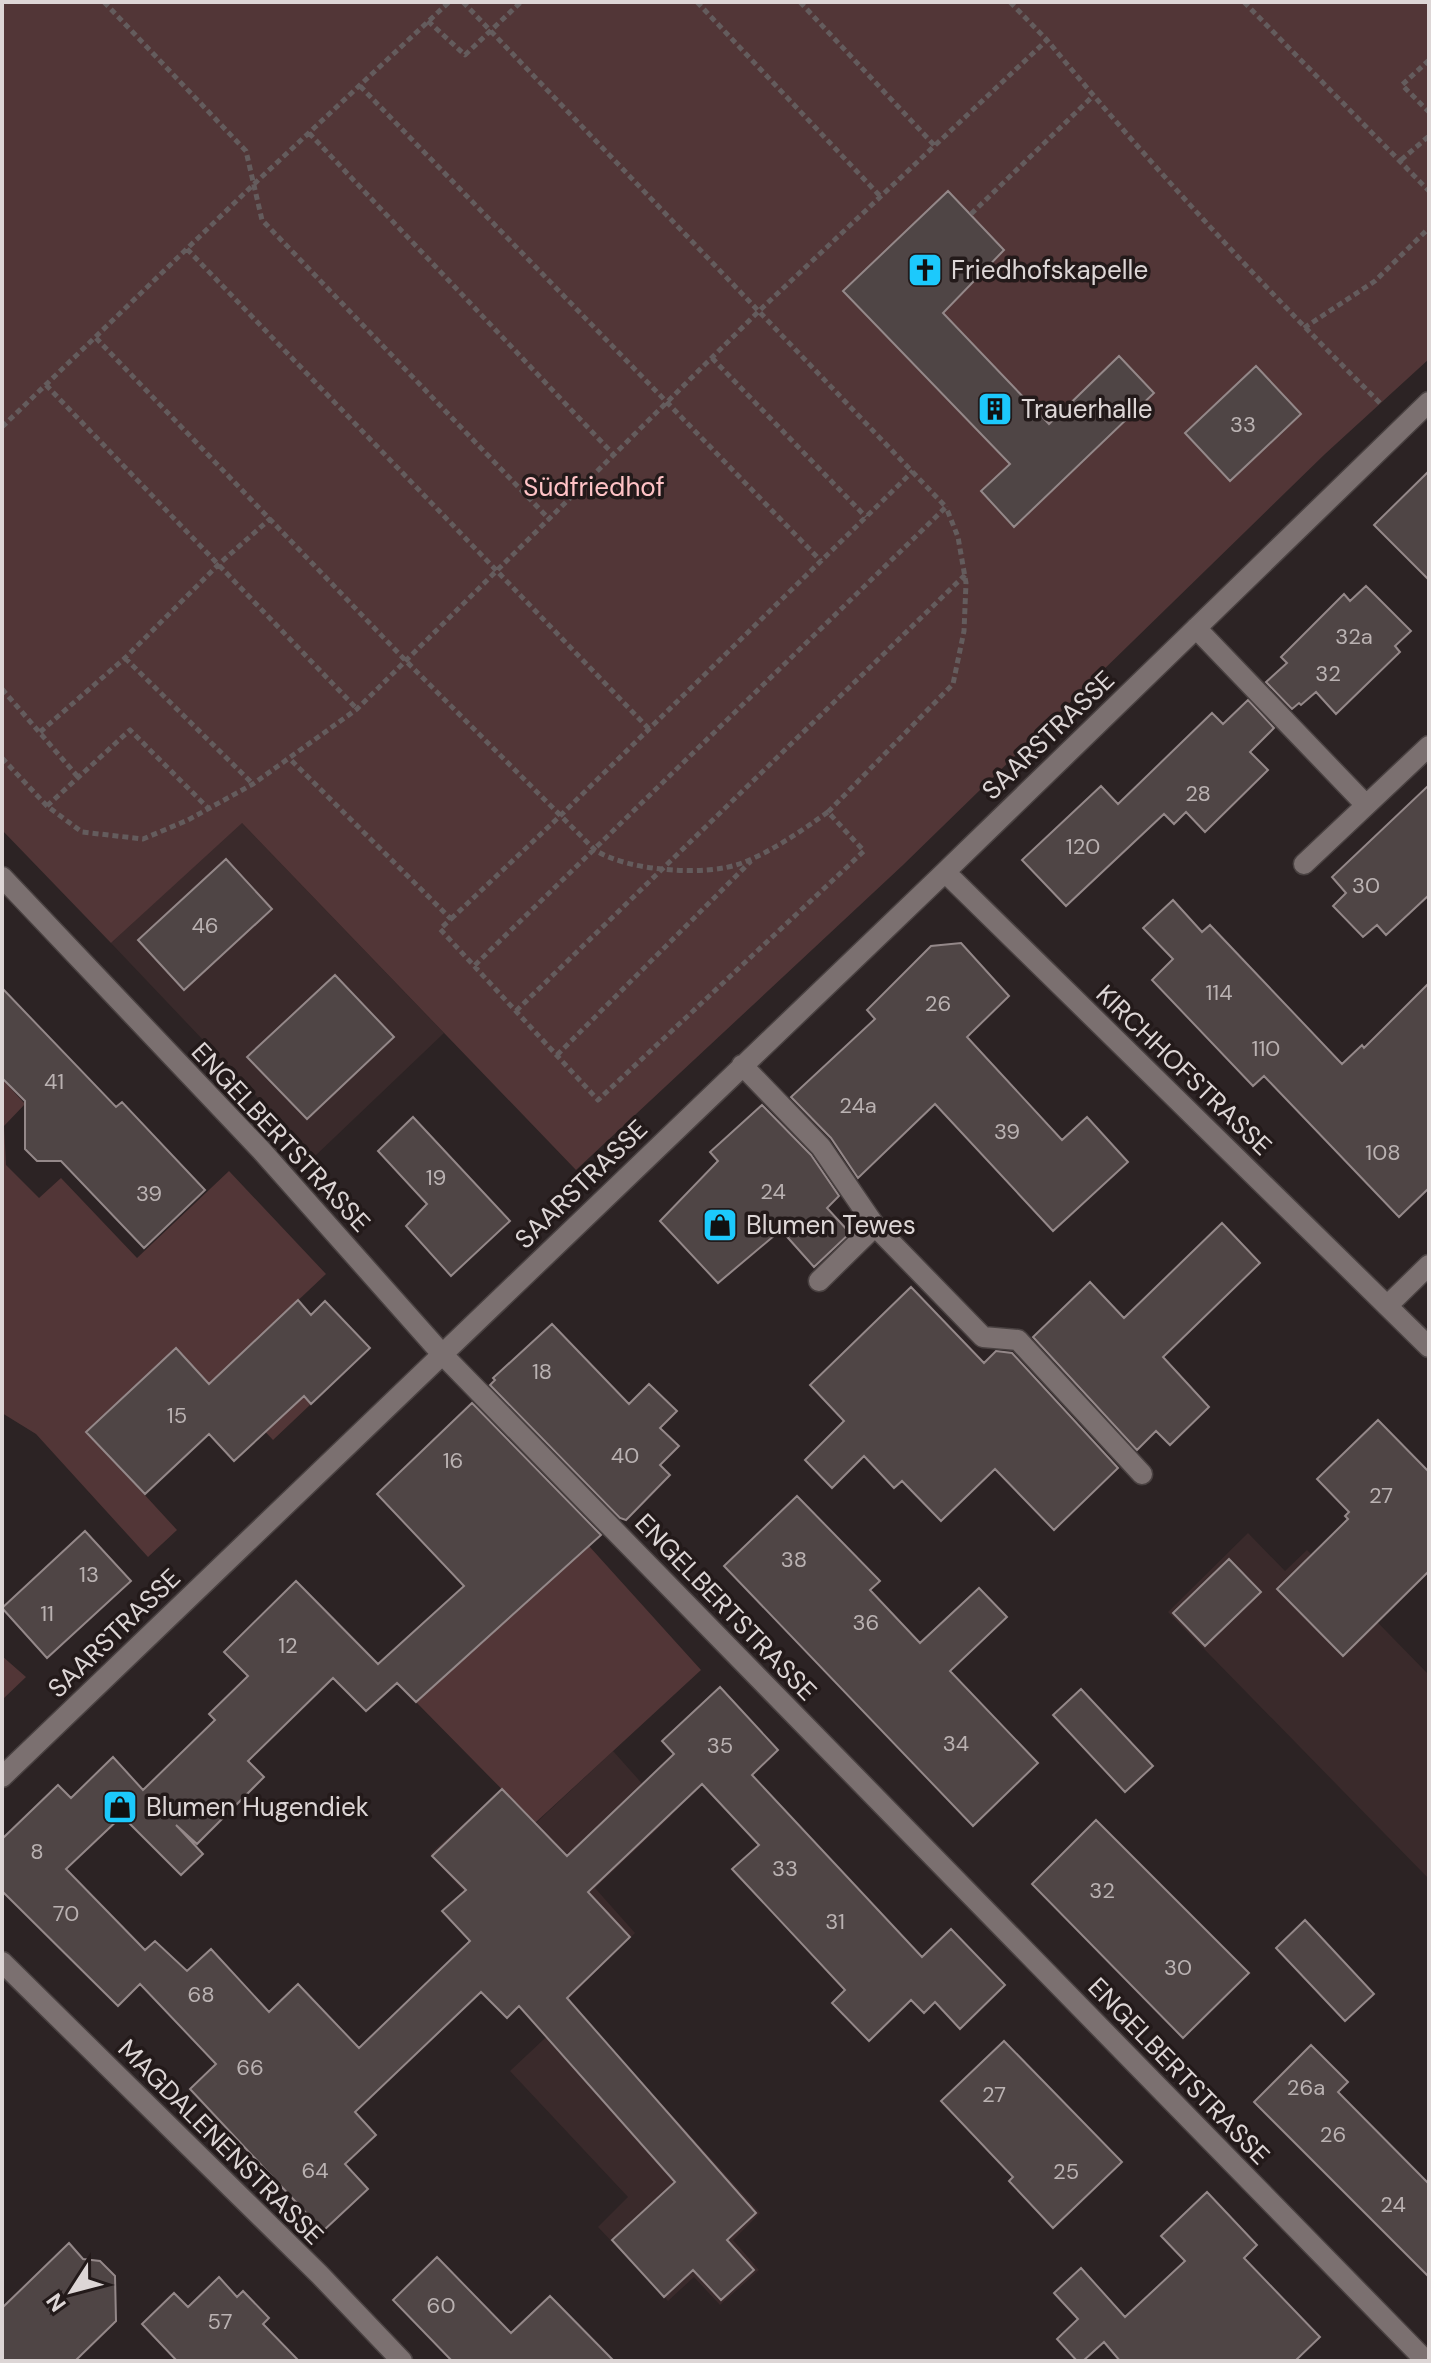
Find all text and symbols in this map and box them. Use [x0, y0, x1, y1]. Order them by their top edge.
church icon: Friedhofskapelle [906, 251, 944, 289]
place label: Friedhofskapelle [951, 253, 1148, 287]
building icon: Trauerhalle [976, 390, 1014, 428]
place label: Trauerhalle [1021, 392, 1153, 426]
house number: 33 [1230, 410, 1256, 439]
park label: Südfriedhof [523, 470, 665, 504]
house number: 32a [1335, 622, 1373, 651]
house number: 32 [1315, 659, 1341, 688]
street label: SAARSTRASSE [974, 663, 1122, 807]
house number: 28 [1185, 779, 1211, 808]
house number: 120 [1066, 832, 1100, 861]
house number: 30 [1352, 871, 1380, 900]
house number: 46 [191, 911, 219, 940]
street label: KIRCHHOFSTRASSE [1089, 977, 1279, 1163]
house number: 114 [1205, 978, 1233, 1007]
house number: 26 [925, 989, 951, 1018]
house number: 110 [1252, 1034, 1280, 1063]
street label: ENGELBERTSTRASSE [184, 1035, 378, 1239]
house number: 41 [44, 1067, 64, 1096]
house number: 24a [839, 1091, 877, 1120]
street label: SAARSTRASSE [507, 1112, 655, 1256]
house number: 39 [994, 1117, 1020, 1146]
house number: 108 [1365, 1138, 1401, 1167]
house number: 19 [426, 1163, 446, 1192]
house number: 24 [760, 1177, 786, 1206]
house number: 39 [136, 1179, 162, 1208]
shop icon: Blumen Tewes [701, 1206, 739, 1244]
place label: Blumen Tewes [746, 1208, 916, 1242]
house number: 18 [532, 1357, 552, 1386]
house number: 15 [167, 1401, 187, 1430]
house number: 40 [611, 1441, 639, 1470]
house number: 16 [443, 1446, 463, 1475]
house number: 27 [1369, 1481, 1393, 1510]
street label: ENGELBERTSTRASSE [628, 1506, 824, 1708]
house number: 38 [781, 1545, 807, 1574]
house number: 13 [79, 1560, 99, 1589]
street label: SAARSTRASSE [40, 1561, 188, 1705]
house number: 11 [40, 1599, 54, 1628]
house number: 36 [853, 1608, 879, 1637]
house number: 12 [278, 1631, 298, 1660]
house number: 34 [943, 1729, 969, 1758]
house number: 35 [707, 1731, 733, 1760]
shop icon: Blumen Hugendiek [101, 1788, 139, 1826]
place label: Blumen Hugendiek [146, 1790, 369, 1824]
house number: 8 [30, 1837, 44, 1866]
house number: 33 [772, 1854, 798, 1883]
house number: 32 [1089, 1876, 1115, 1905]
house number: 70 [53, 1899, 79, 1928]
house number: 31 [825, 1907, 845, 1936]
house number: 30 [1164, 1953, 1192, 1982]
street label: ENGELBERTSTRASSE [1081, 1970, 1277, 2172]
house number: 68 [187, 1980, 215, 2009]
street label: MAGDALENENSTRASSE [111, 2032, 331, 2252]
house number: 66 [236, 2053, 264, 2082]
house number: 26a [1287, 2073, 1325, 2102]
house number: 27 [982, 2080, 1006, 2109]
house number: 26 [1320, 2120, 1346, 2149]
house number: 64 [301, 2156, 329, 2185]
house number: 25 [1053, 2157, 1079, 2186]
house number: 24 [1380, 2190, 1406, 2219]
north arrow [32, 2251, 112, 2331]
text: N [40, 2287, 73, 2317]
house number: 60 [427, 2291, 455, 2320]
house number: 57 [208, 2307, 232, 2336]

